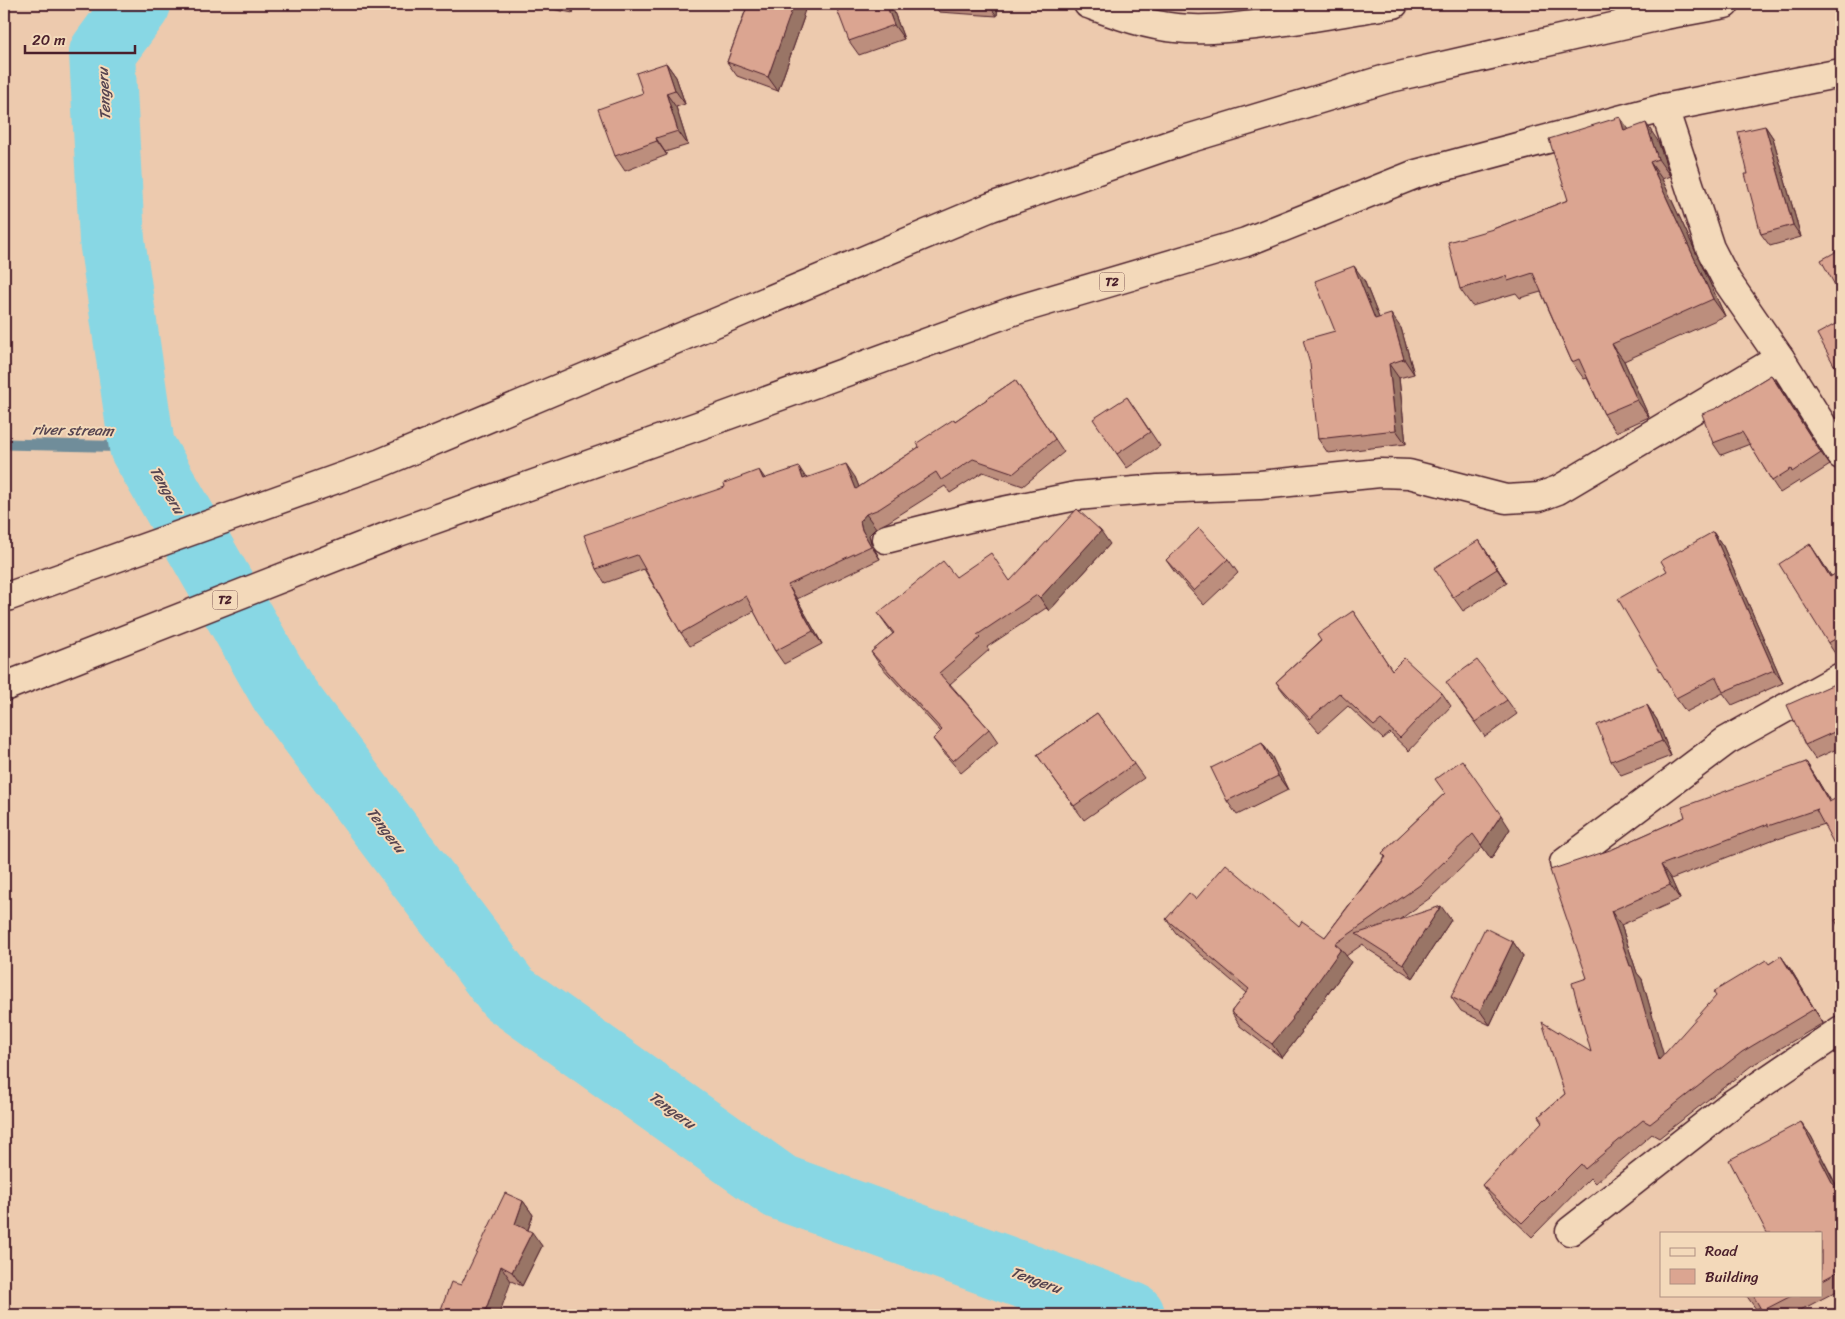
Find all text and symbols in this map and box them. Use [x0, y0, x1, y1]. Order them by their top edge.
scale bar [25, 22, 135, 54]
text: 20 m [32, 27, 66, 53]
water label: Tengeru [90, 65, 118, 121]
road number: T2 [1100, 272, 1124, 292]
water label: river stream [32, 416, 115, 444]
water label: Tengeru [143, 461, 192, 521]
road number: T2 [212, 590, 238, 610]
water label: Tengeru [360, 801, 413, 860]
water label: Tengeru [643, 1084, 702, 1137]
legend [1660, 1232, 1822, 1296]
text: Road [1705, 1238, 1738, 1264]
water label: Tengeru [1007, 1259, 1067, 1302]
text: Building [1705, 1264, 1759, 1290]

